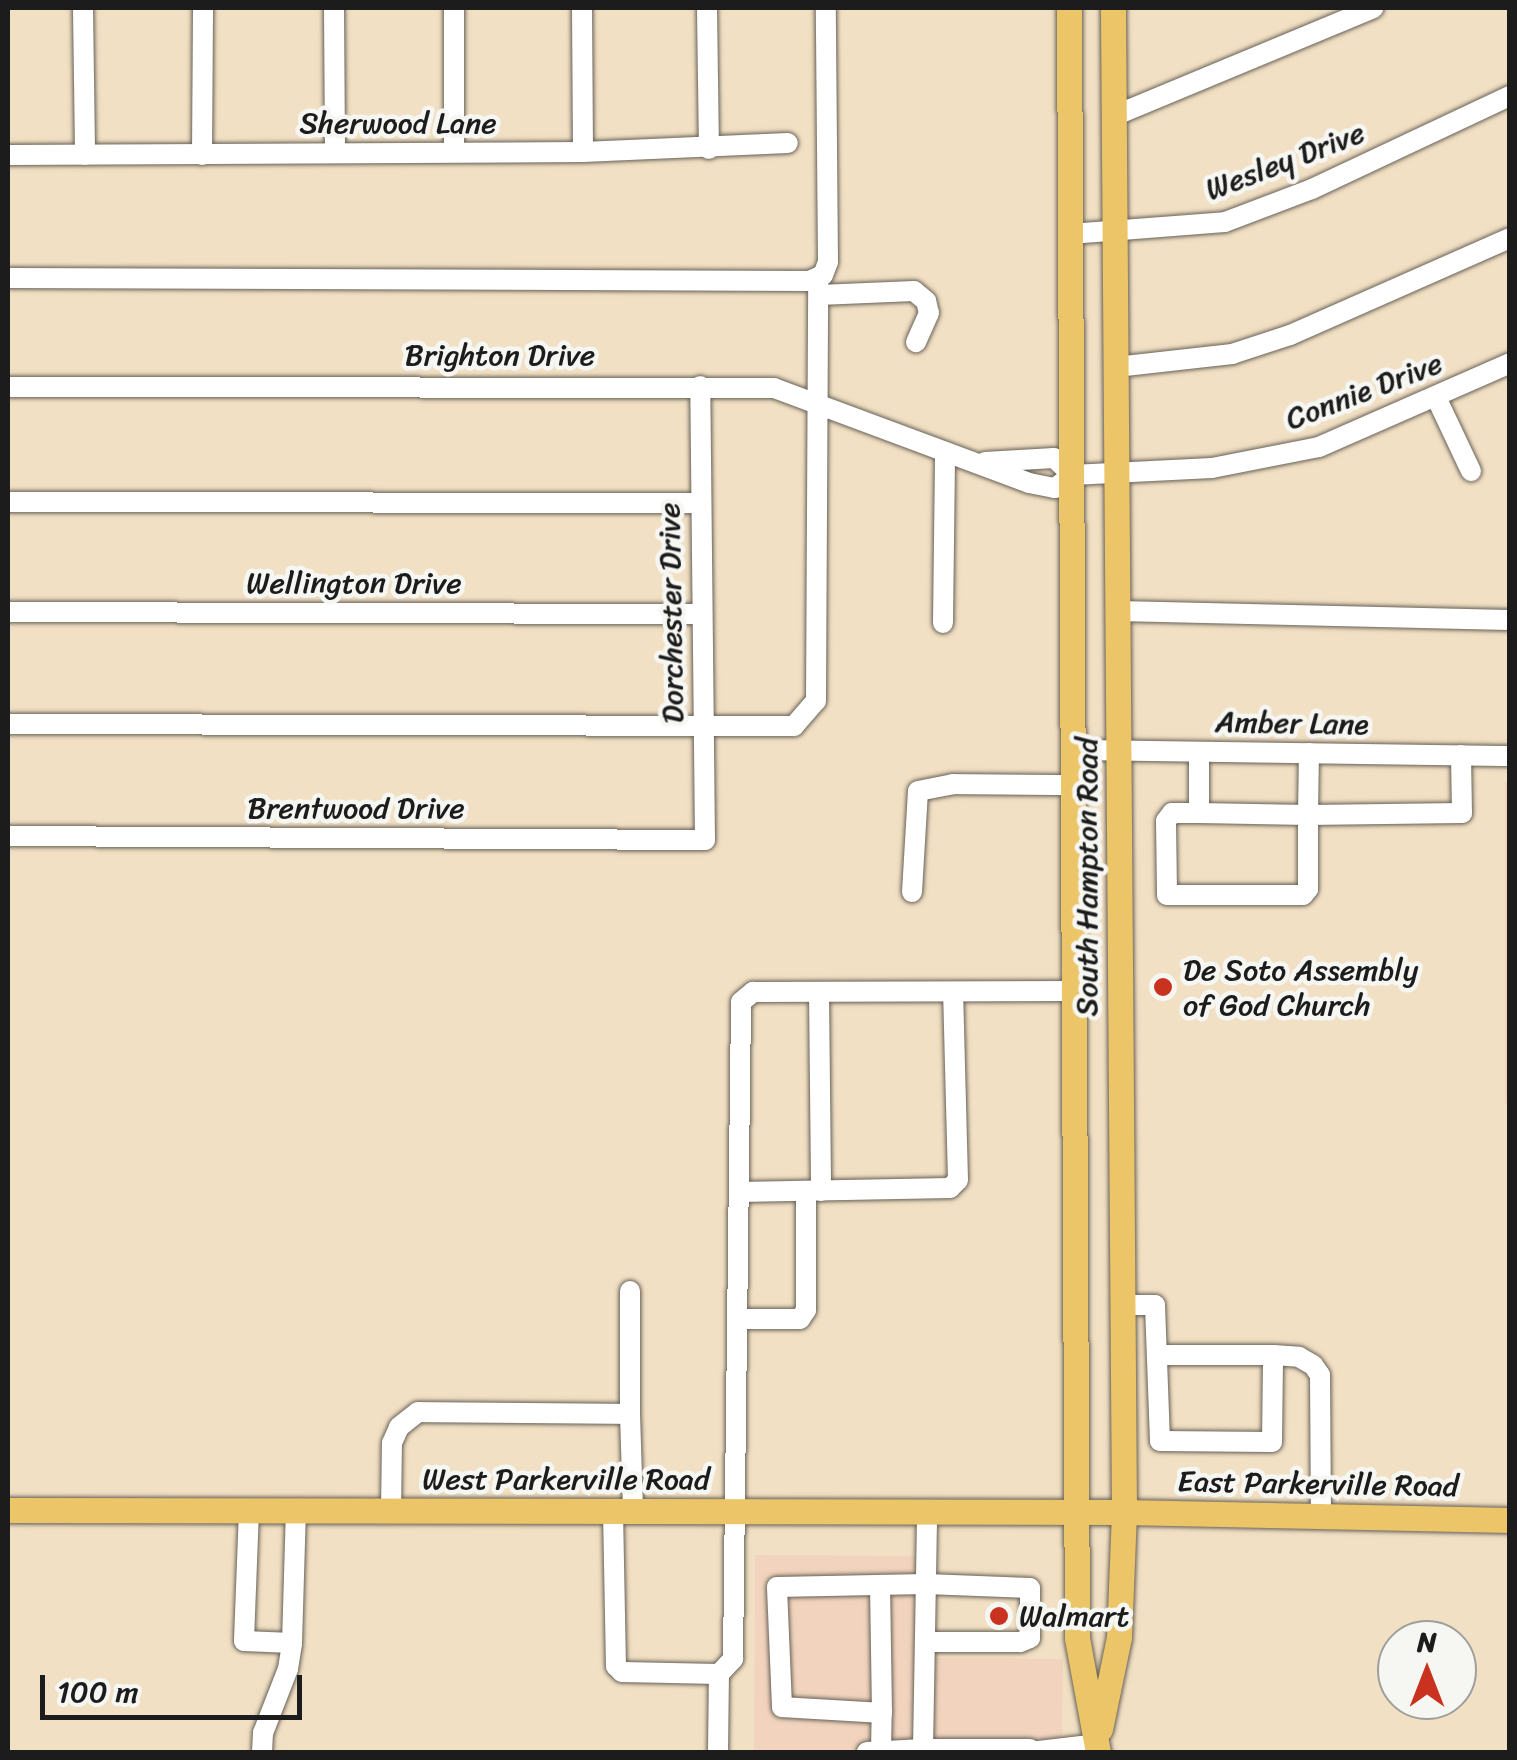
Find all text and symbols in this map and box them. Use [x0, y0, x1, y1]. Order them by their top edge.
street label: Sherwood Lane [299, 105, 497, 141]
street label: Wesley Drive [1200, 114, 1370, 208]
street label: Brighton Drive [405, 337, 595, 373]
street label: Connie Drive [1281, 345, 1447, 437]
street label: Dorchester Drive [651, 502, 691, 724]
street label: Wellington Drive [246, 565, 462, 601]
street label: Amber Lane [1214, 704, 1370, 742]
street label: South Hampton Road [1069, 738, 1105, 1016]
street label: Brentwood Drive [247, 790, 465, 826]
place label: De Soto Assembly of God Church [1183, 952, 1421, 1022]
marker: De Soto Assembly of God Church [1152, 976, 1174, 998]
street label: West Parkerville Road [421, 1461, 711, 1497]
street label: East Parkerville Road [1176, 1464, 1460, 1504]
place label: Walmart [1019, 1598, 1129, 1634]
marker: Walmart [988, 1605, 1010, 1627]
text: N [1417, 1617, 1437, 1666]
north arrow [1377, 1620, 1477, 1720]
scale bar [45, 1655, 308, 1717]
text: 100 m [57, 1665, 139, 1719]

